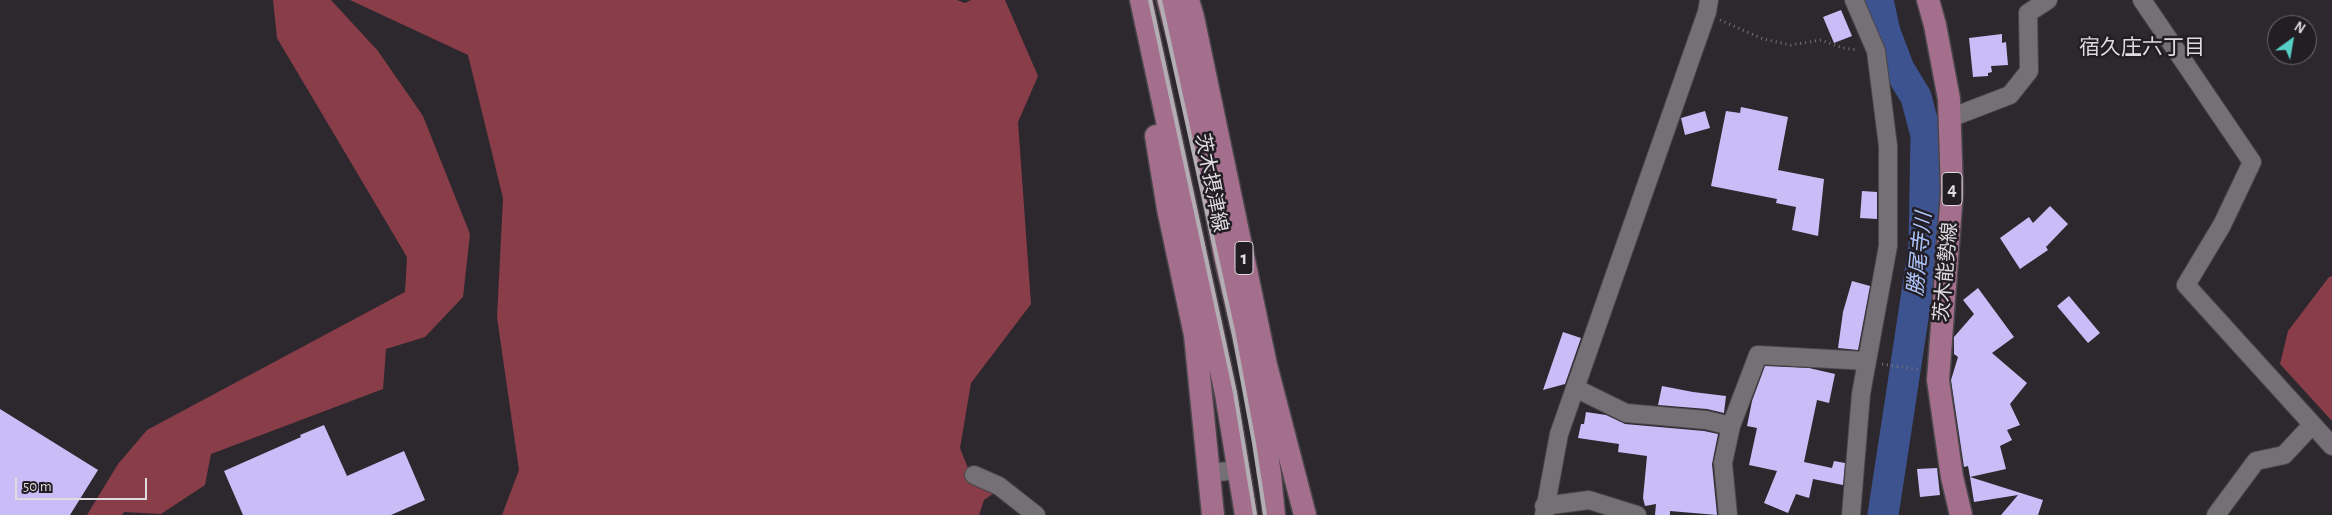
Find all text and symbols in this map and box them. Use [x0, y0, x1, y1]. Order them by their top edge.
north arrow [2267, 15, 2317, 65]
text: N [2292, 20, 2307, 37]
district label: 宿久庄六丁目 [2079, 35, 2205, 61]
street label: 茨木摂津線 [1190, 132, 1232, 234]
road number: 4 [1942, 172, 1962, 205]
water label: 勝尾寺川 [1903, 211, 1937, 297]
street label: 茨木能勢線 [1930, 221, 1962, 323]
road number: 1 [1235, 242, 1253, 274]
scale bar [18, 468, 150, 500]
text: 50 m [23, 479, 52, 494]

